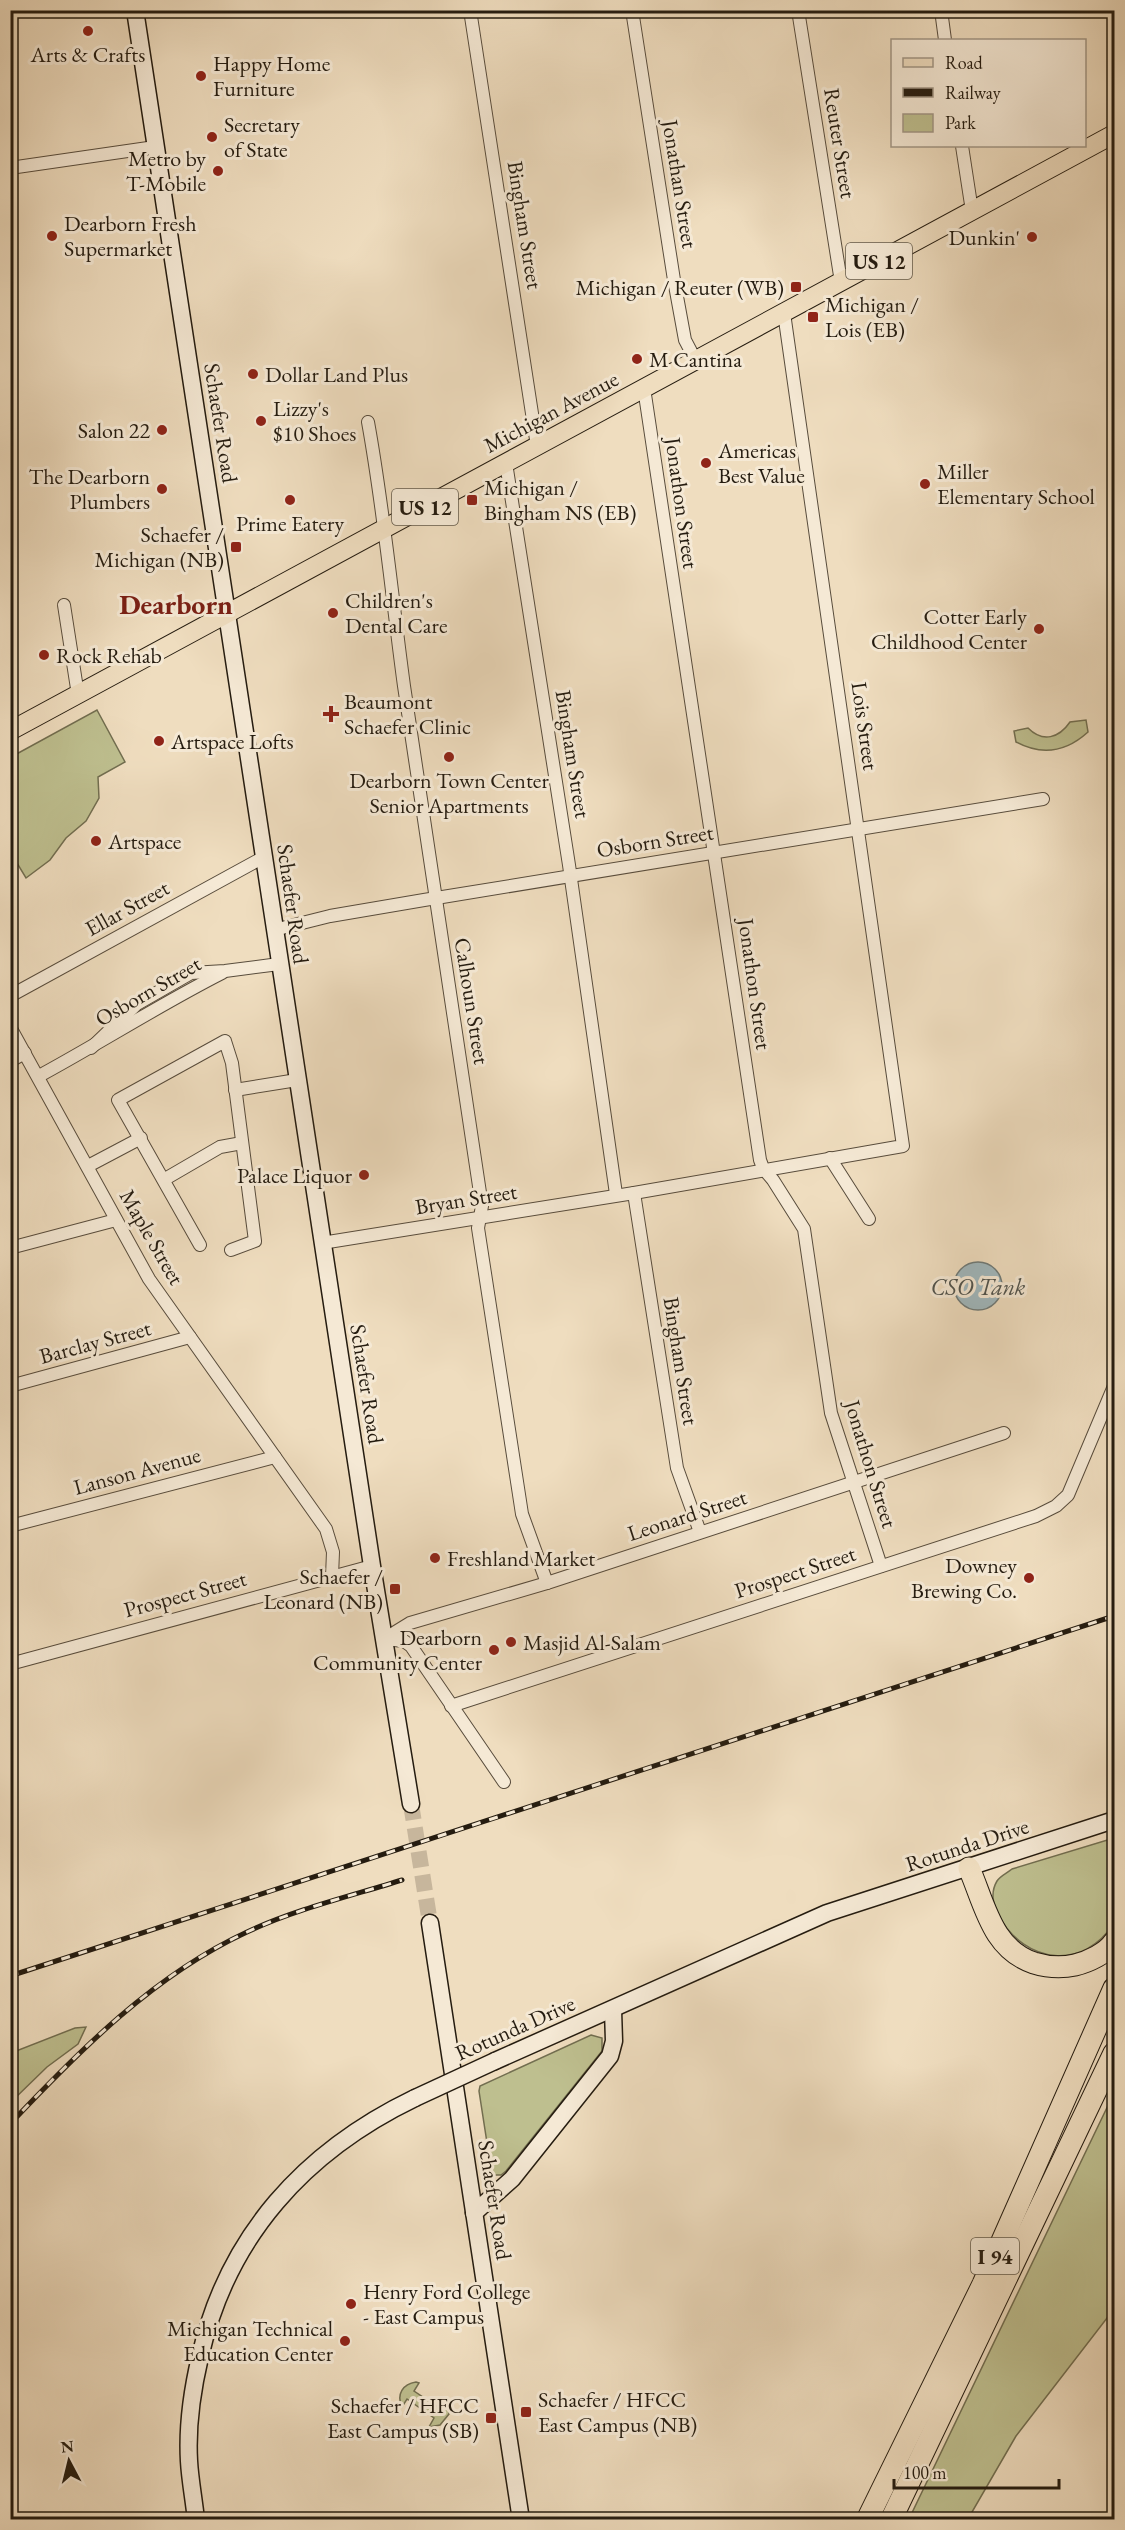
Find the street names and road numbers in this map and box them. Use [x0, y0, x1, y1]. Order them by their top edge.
street label: Reuter Street [817, 86, 863, 200]
street label: Jonathan Street [655, 115, 705, 251]
street label: Bingham Street [501, 159, 549, 291]
road number: US 12 [846, 243, 912, 279]
street label: Schaefer Road [197, 361, 245, 486]
street label: Michigan Avenue [479, 364, 624, 460]
street label: Jonathon Street [658, 434, 706, 571]
road number: US 12 [392, 489, 458, 525]
street label: Lois Street [844, 680, 886, 772]
street label: Bingham Street [549, 688, 597, 820]
street label: Osborn Street [595, 817, 716, 865]
street label: Schaefer Road [270, 842, 316, 967]
street label: Ellar Street [80, 873, 174, 943]
street label: Jonathon Street [731, 915, 779, 1052]
street label: Calhoun Street [448, 936, 496, 1066]
street label: Osborn Street [90, 949, 206, 1033]
street label: Bryan Street [413, 1177, 519, 1221]
street label: Maple Street [113, 1184, 191, 1290]
street label: Bingham Street [657, 1295, 705, 1427]
street label: Barclay Street [36, 1313, 154, 1371]
street label: Schaefer Road [343, 1322, 391, 1447]
street label: Jonathon Street [837, 1395, 904, 1532]
street label: Lanson Avenue [70, 1440, 204, 1502]
street label: Leonard Street [624, 1482, 750, 1548]
street label: Prospect Street [731, 1539, 859, 1605]
street label: Prospect Street [120, 1564, 250, 1624]
street label: Rotunda Drive [902, 1811, 1033, 1879]
street label: Rotunda Drive [451, 1989, 580, 2067]
street label: Schaefer Road [471, 2138, 519, 2263]
road number: I 94 [971, 2238, 1019, 2274]

